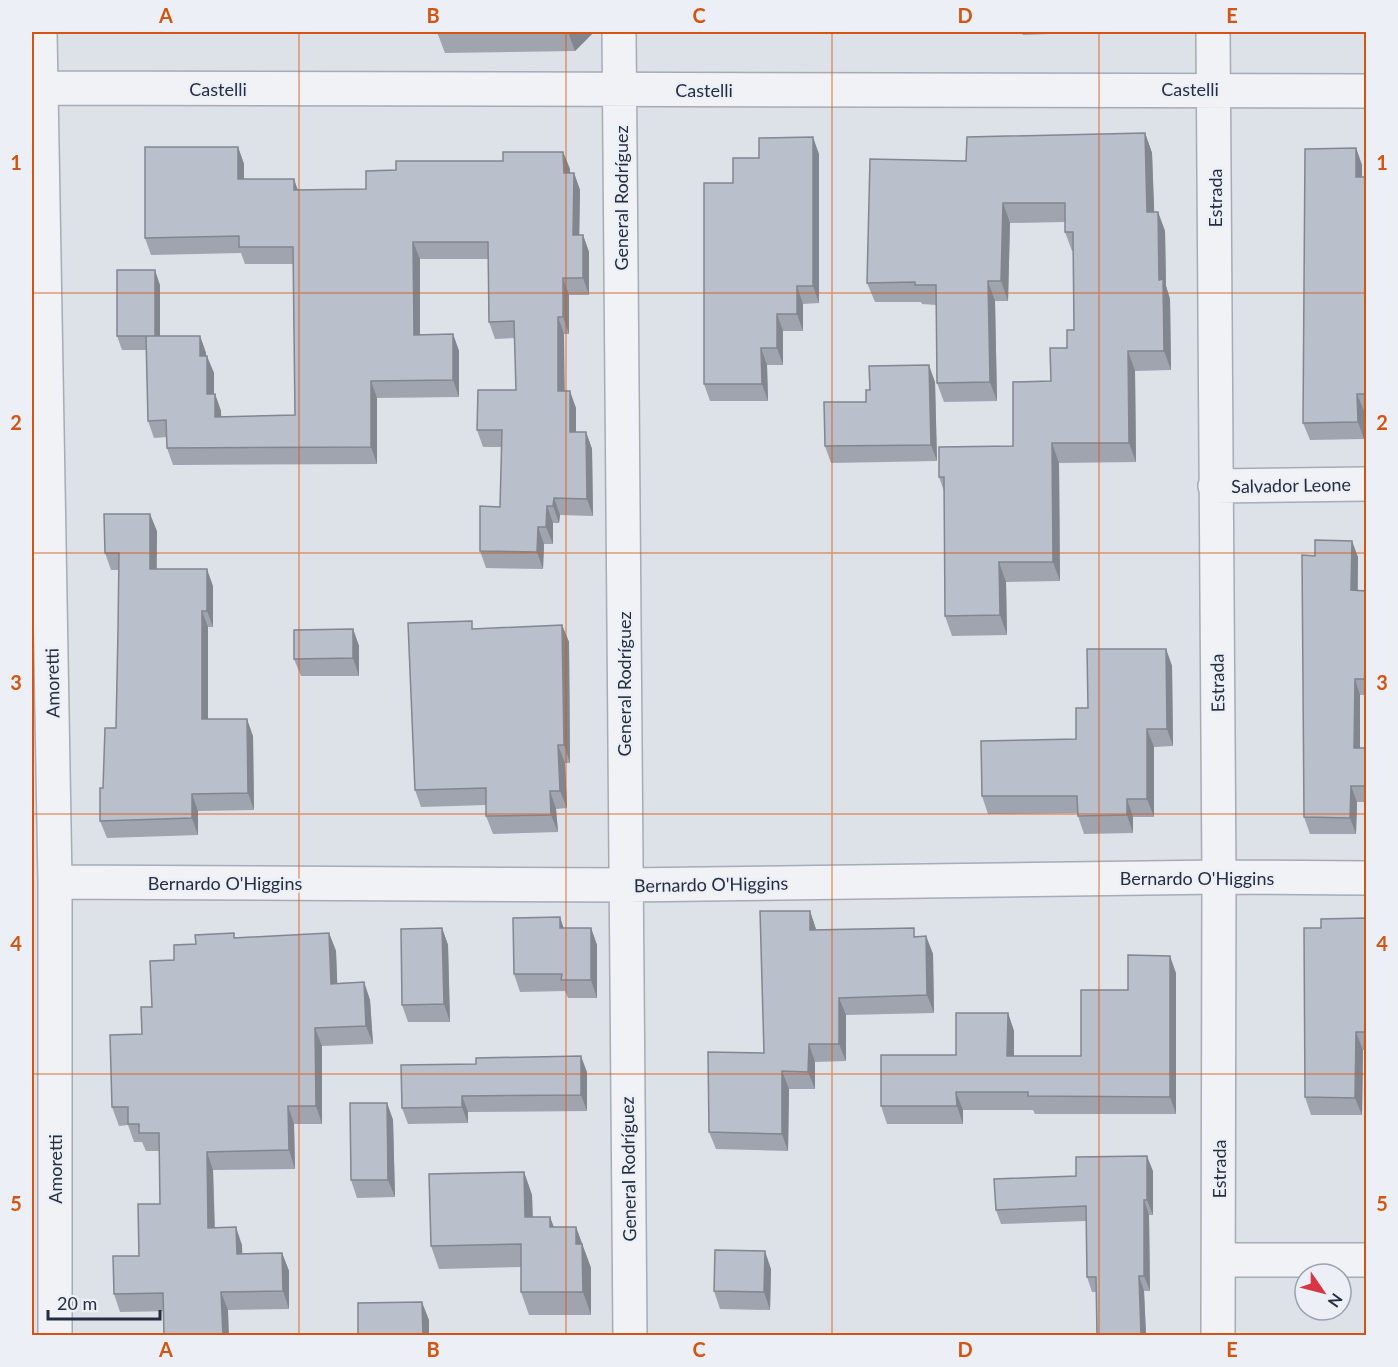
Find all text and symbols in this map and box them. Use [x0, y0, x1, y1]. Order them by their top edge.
text: A [158, 3, 173, 27]
text: B [426, 3, 440, 27]
text: C [692, 3, 706, 27]
text: D [957, 3, 973, 27]
text: E [1226, 3, 1238, 27]
street label: Castelli [189, 78, 247, 100]
street label: Castelli [1161, 78, 1219, 100]
street label: Castelli [675, 79, 733, 101]
street label: General Rodríguez [610, 125, 632, 271]
text: 1 [10, 150, 22, 174]
text: 1 [1376, 150, 1388, 174]
street label: Estrada [1204, 169, 1226, 227]
text: 2 [10, 410, 22, 434]
text: 2 [1376, 410, 1388, 434]
street label: Salvador Leone [1231, 473, 1351, 497]
street label: General Rodríguez [613, 611, 635, 757]
street label: Amoretti [40, 648, 64, 718]
street label: Estrada [1205, 653, 1229, 713]
text: 3 [10, 670, 22, 694]
text: 3 [1376, 670, 1388, 694]
street label: Bernardo O'Higgins [1120, 867, 1274, 889]
street label: Bernardo O'Higgins [148, 872, 302, 894]
street label: Bernardo O'Higgins [634, 872, 789, 896]
text: 4 [10, 931, 22, 955]
text: 4 [1376, 931, 1388, 955]
street label: General Rodríguez [616, 1096, 640, 1242]
street label: Amoretti [44, 1134, 66, 1204]
street label: Estrada [1208, 1140, 1230, 1198]
text: 5 [10, 1191, 22, 1215]
text: 5 [1376, 1191, 1388, 1215]
north arrow [1293, 1262, 1353, 1322]
scale bar [48, 1283, 160, 1321]
text: N [1324, 1290, 1347, 1311]
text: 20 m [57, 1292, 97, 1314]
text: A [158, 1337, 173, 1361]
text: B [426, 1337, 440, 1361]
text: C [692, 1337, 706, 1361]
text: D [957, 1337, 973, 1361]
text: E [1226, 1337, 1238, 1361]

